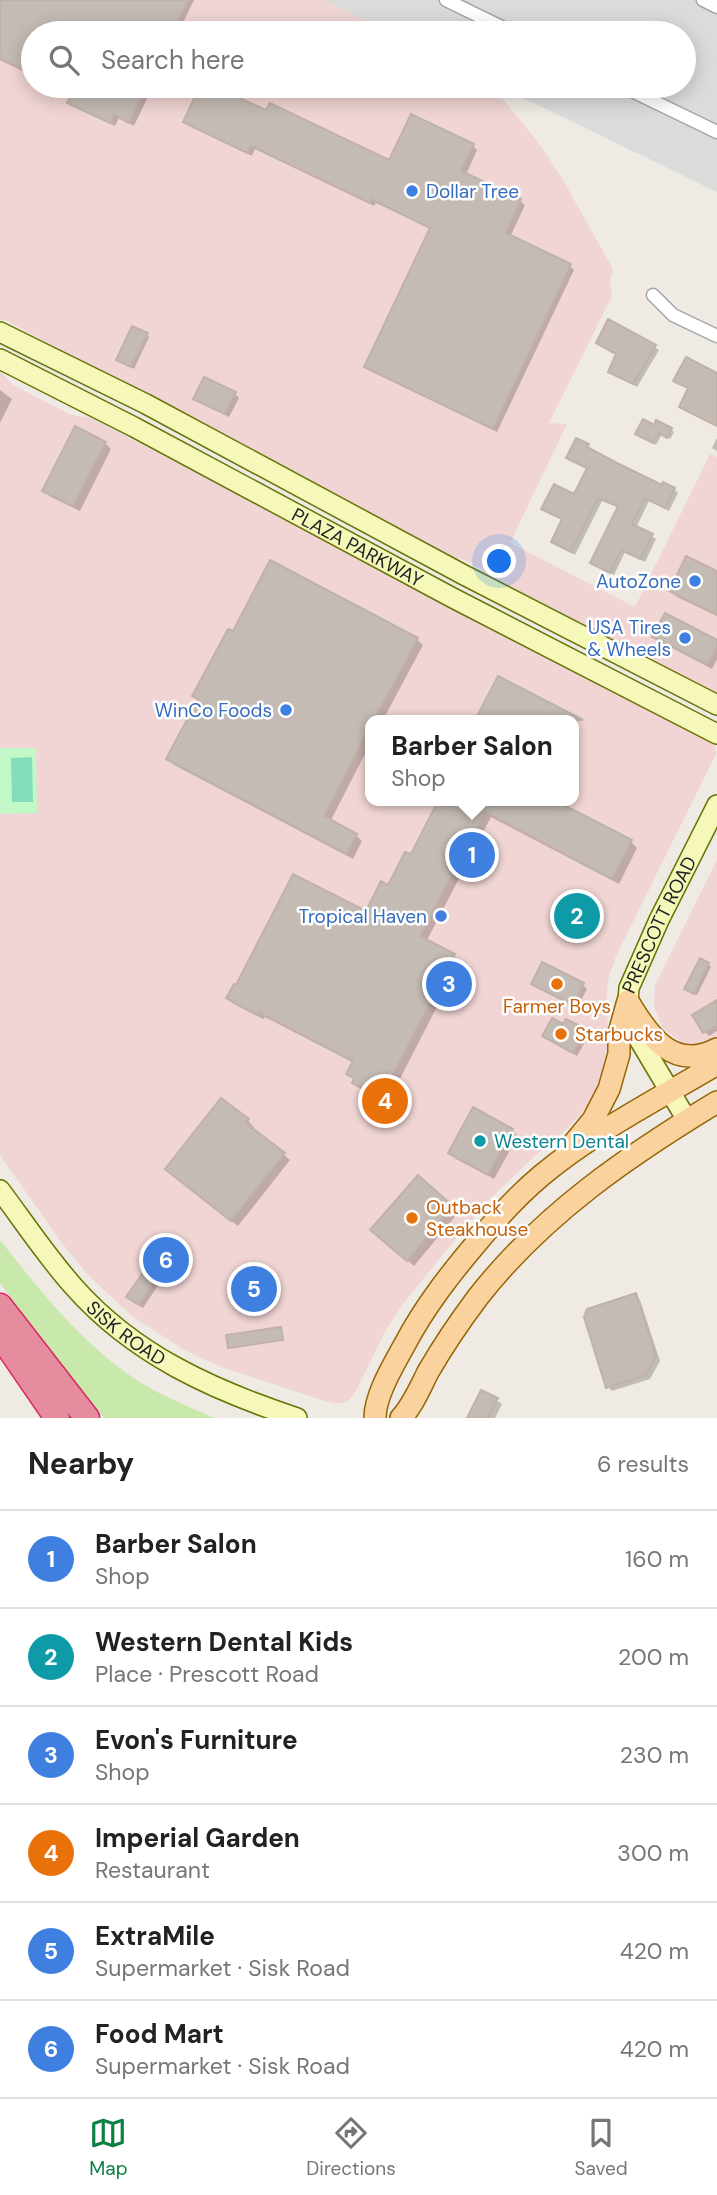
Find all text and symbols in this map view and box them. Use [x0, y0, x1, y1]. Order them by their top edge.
search box [21, 21, 696, 98]
icon: search [45, 41, 83, 79]
text: Search here [101, 43, 244, 77]
place label: Dollar Tree [426, 179, 519, 204]
marker: Dollar Tree [404, 183, 420, 199]
street label: PLAZA PARKWAY [288, 502, 428, 592]
your location [482, 544, 516, 578]
place label: AutoZone [596, 569, 681, 594]
marker: AutoZone [687, 573, 703, 589]
place label: USA Tires & Wheels [587, 615, 671, 662]
marker: USA Tires & Wheels [677, 630, 693, 646]
place label: WinCo Foods [154, 698, 272, 723]
marker: WinCo Foods [278, 702, 294, 718]
popup [365, 715, 579, 806]
text: Barber Salon [391, 729, 553, 763]
text: Shop [391, 763, 446, 793]
pin: 1 [449, 829, 495, 881]
street label: PRESCOTT ROAD [616, 852, 702, 997]
pin: 2 [554, 890, 600, 942]
place label: Tropical Haven [298, 904, 427, 929]
marker: Tropical Haven [433, 908, 449, 924]
pin: 3 [426, 958, 472, 1010]
marker: Farmer Boys [549, 976, 565, 992]
place label: Farmer Boys [503, 994, 611, 1019]
place label: Starbucks [575, 1022, 663, 1047]
marker: Starbucks [553, 1026, 569, 1042]
pin: 4 [362, 1075, 408, 1127]
place label: Western Dental [494, 1129, 629, 1154]
marker: Western Dental [472, 1133, 488, 1149]
place label: Outback Steakhouse [426, 1195, 528, 1242]
marker: Outback Steakhouse [404, 1210, 420, 1226]
pin: 6 [143, 1234, 189, 1286]
pin: 5 [231, 1263, 277, 1315]
street label: SISK ROAD [81, 1295, 171, 1371]
text: Nearby [28, 1444, 134, 1483]
text: 6 results [597, 1449, 689, 1479]
text: Barber Salon [95, 1527, 257, 1561]
text: 1 [47, 1544, 55, 1574]
text: 160 m [625, 1544, 689, 1574]
text: Shop [95, 1561, 150, 1591]
text: Western Dental Kids [95, 1625, 353, 1659]
text: 2 [44, 1642, 58, 1672]
text: 200 m [618, 1642, 689, 1672]
text: Place · Prescott Road [95, 1659, 319, 1689]
text: Evon's Furniture [95, 1723, 298, 1757]
text: 3 [44, 1740, 58, 1770]
text: 230 m [620, 1740, 689, 1770]
text: Shop [95, 1757, 150, 1787]
text: Imperial Garden [95, 1821, 300, 1855]
text: 4 [44, 1838, 58, 1868]
text: 300 m [617, 1838, 689, 1868]
text: Restaurant [95, 1855, 210, 1885]
text: ExtraMile [95, 1919, 215, 1953]
text: 5 [44, 1936, 58, 1966]
text: 420 m [620, 1936, 689, 1966]
text: Supermarket · Sisk Road [95, 1953, 350, 1983]
text: Food Mart [95, 2017, 224, 2051]
text: 6 [44, 2034, 58, 2064]
text: 420 m [620, 2034, 689, 2064]
text: Supermarket · Sisk Road [95, 2051, 350, 2081]
tab: Map [89, 2114, 128, 2181]
tab: Directions [306, 2114, 396, 2181]
tab: Saved [574, 2114, 628, 2181]

